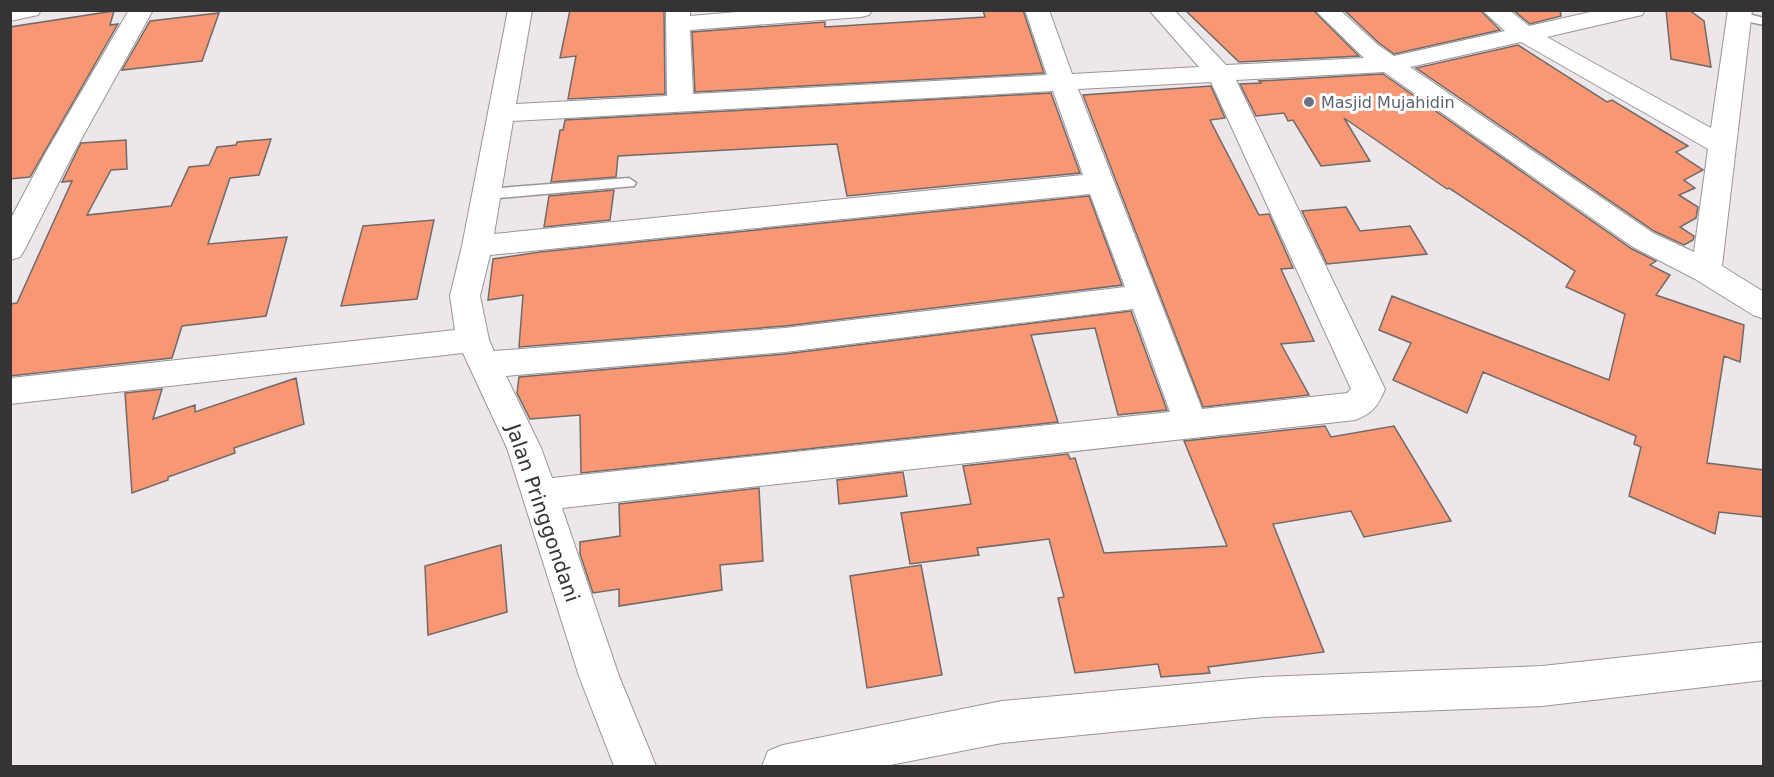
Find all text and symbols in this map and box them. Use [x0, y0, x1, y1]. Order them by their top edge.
place label: Masjid Mujahidin [1321, 93, 1455, 112]
marker: Masjid Mujahidin [1302, 95, 1316, 109]
street label: Jalan Pringgondani [501, 419, 585, 605]

